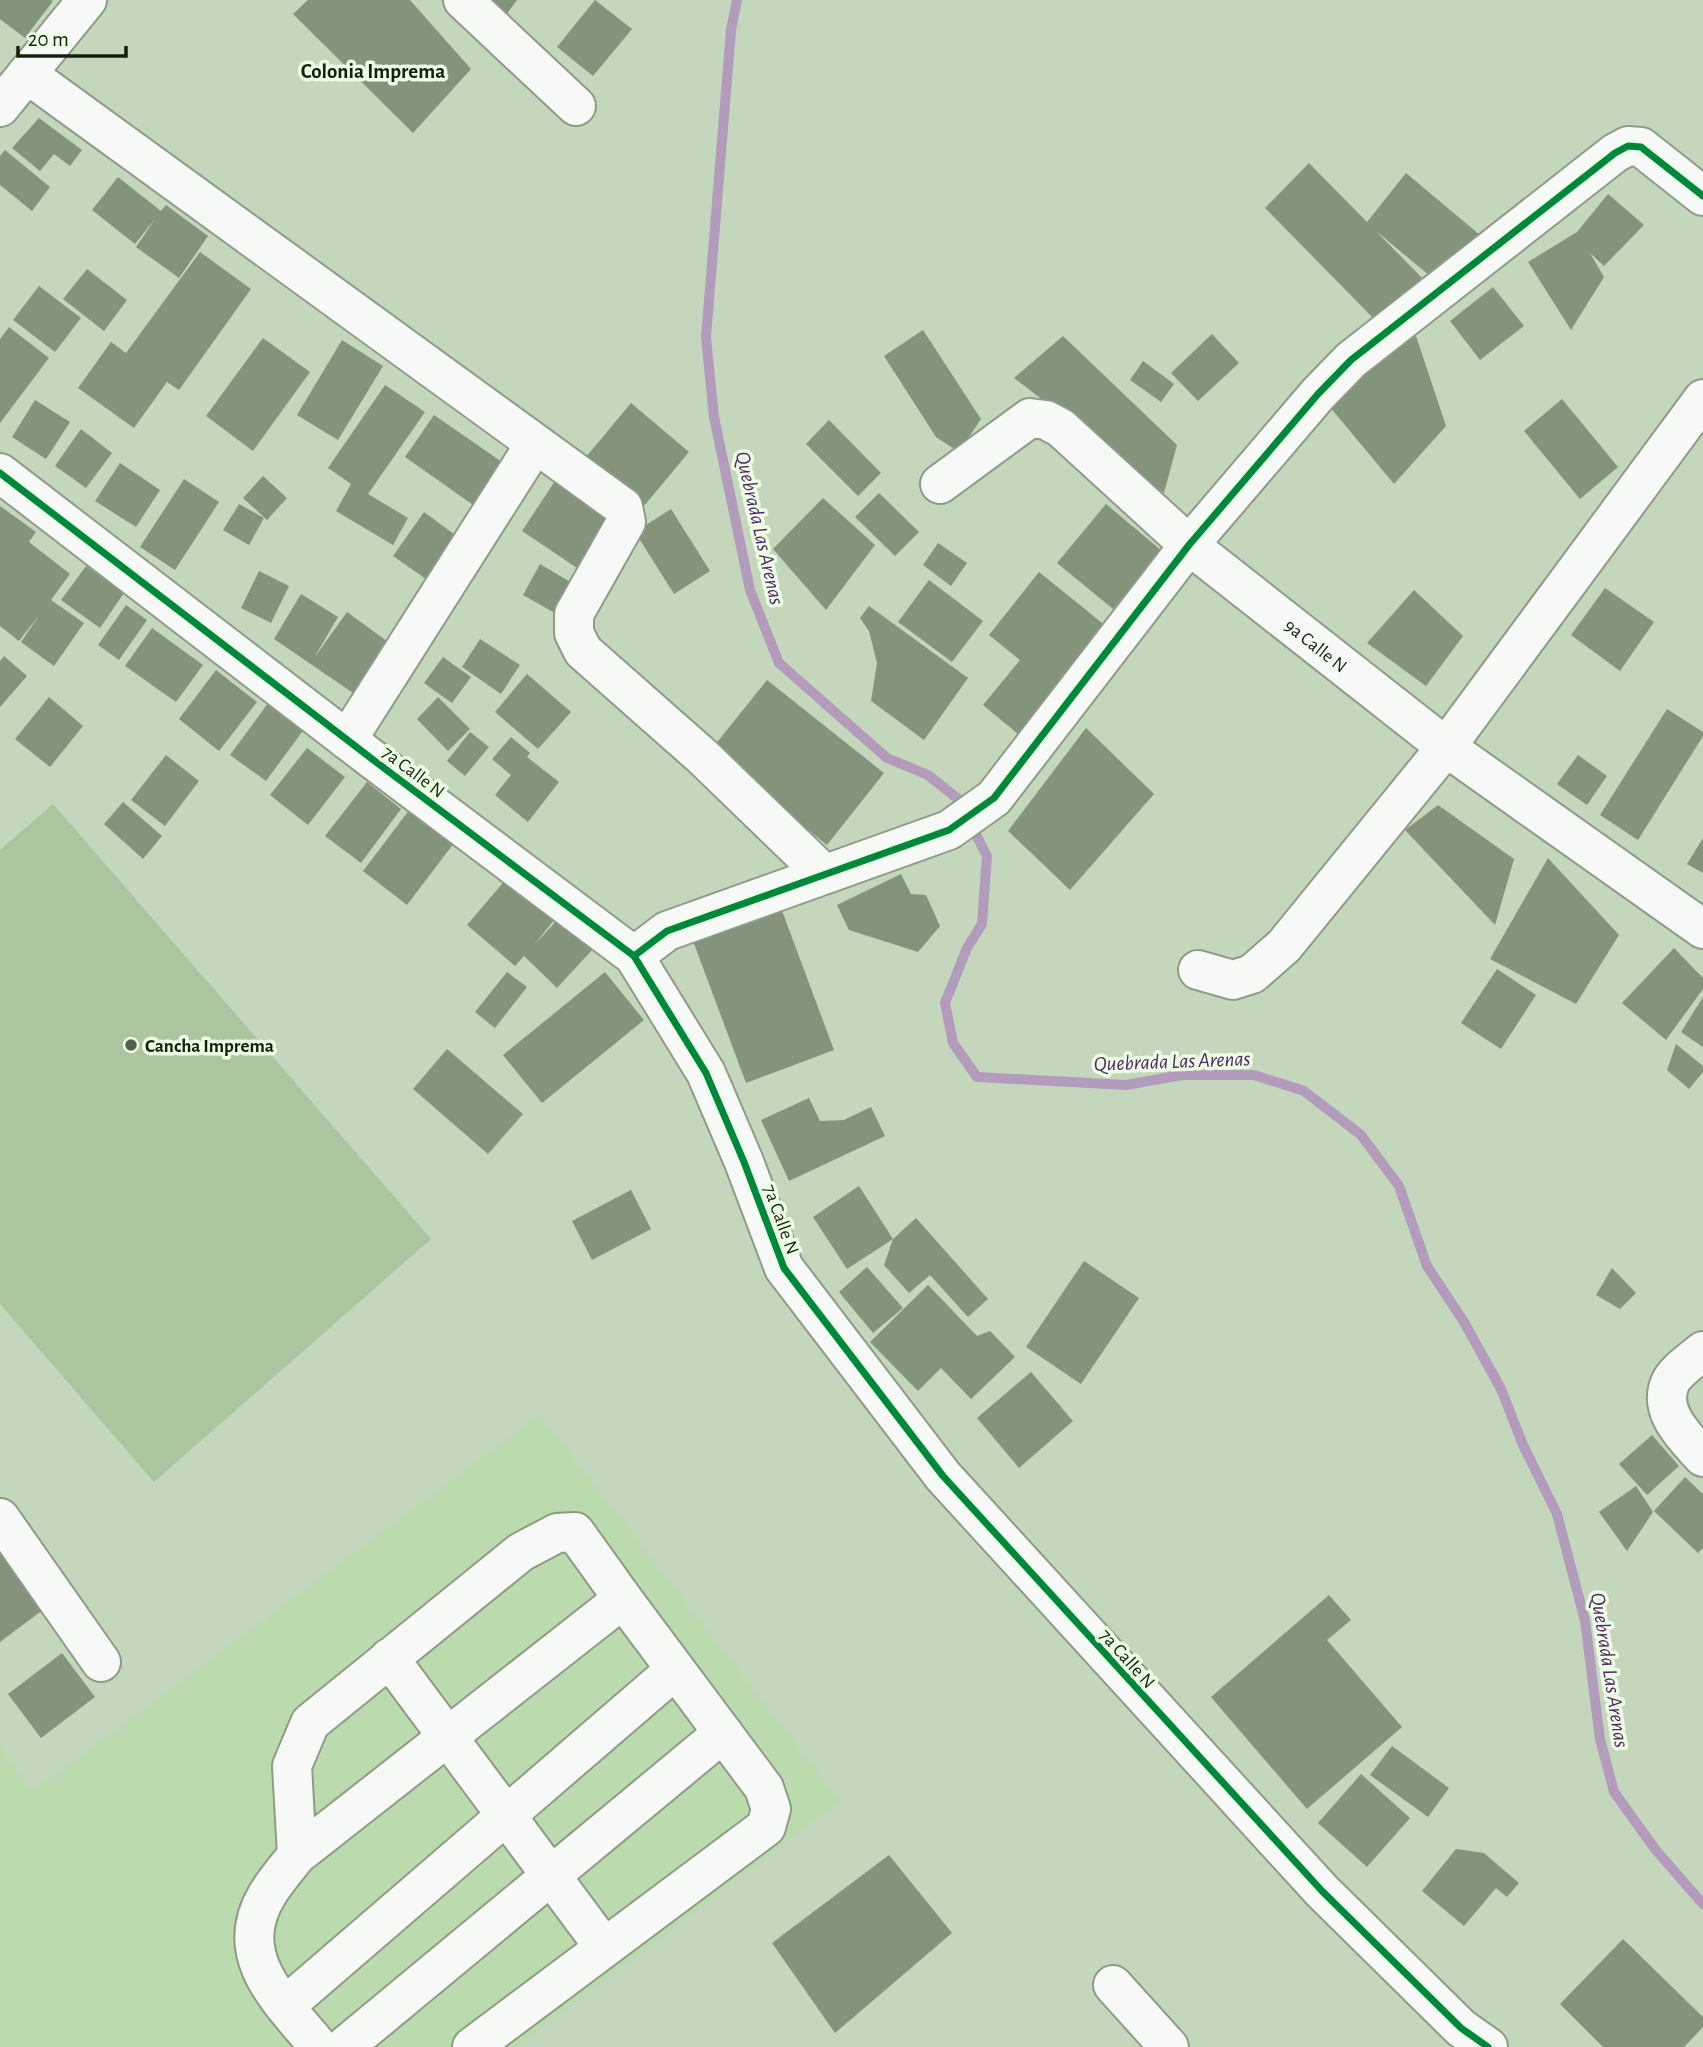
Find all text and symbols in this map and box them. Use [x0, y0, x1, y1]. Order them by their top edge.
scale bar [18, 14, 126, 58]
text: 20 m [28, 29, 69, 50]
district label: Colonia Imprema [301, 61, 445, 82]
water label: Quebrada Las Arenas [732, 450, 787, 607]
street label: 9a Calle N [1280, 616, 1350, 676]
street label: 7a Calle N [378, 743, 448, 802]
marker: Cancha Imprema [123, 1037, 139, 1053]
place label: Cancha Imprema [145, 1037, 274, 1056]
water label: Quebrada Las Arenas [1093, 1048, 1251, 1075]
street label: 7a Calle N [759, 1182, 802, 1257]
water label: Quebrada Las Arenas [1587, 1591, 1632, 1749]
street label: 7a Calle N [1095, 1626, 1158, 1692]

